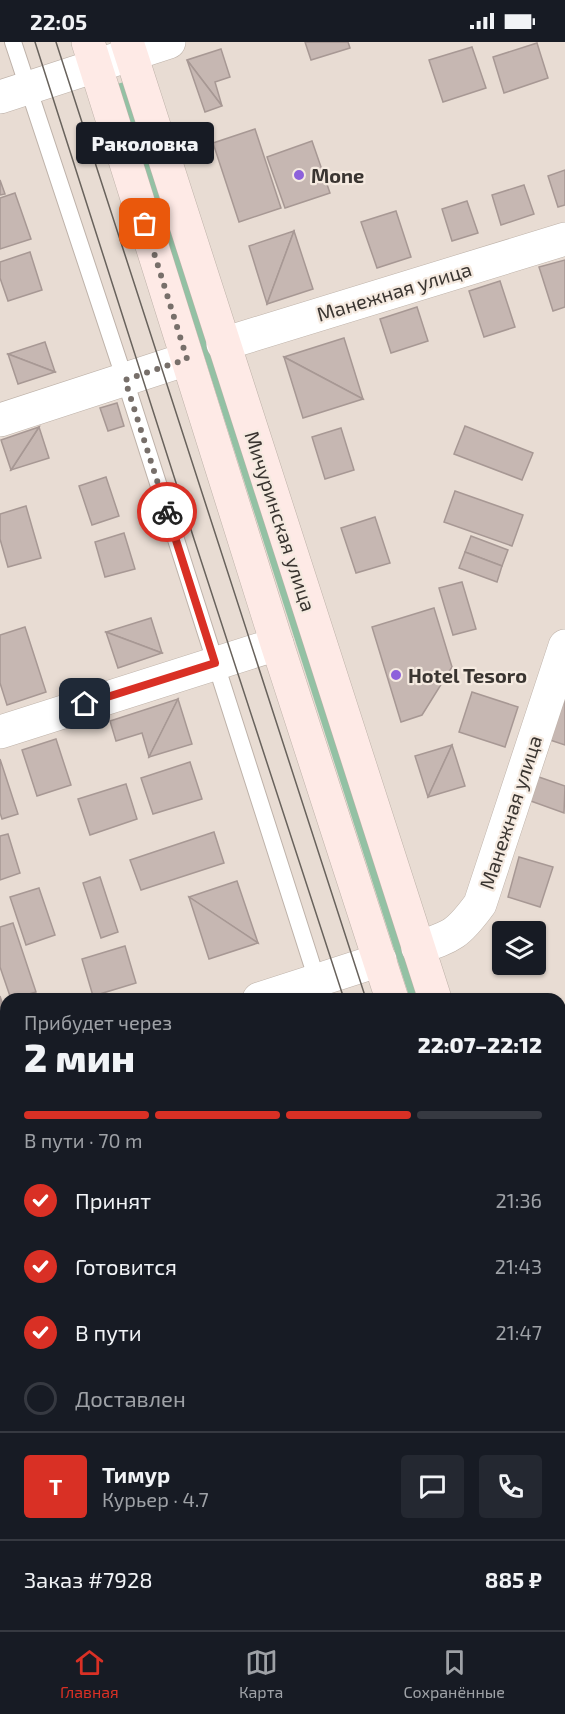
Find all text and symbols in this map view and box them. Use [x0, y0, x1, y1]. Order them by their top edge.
text: 22:05 [30, 8, 87, 34]
callout: Раколовка [76, 122, 214, 164]
text: Раколовка [91, 131, 199, 155]
place label: Mone [311, 163, 364, 187]
marker: Mone [292, 168, 306, 182]
pin [119, 198, 170, 249]
icon: bag [128, 207, 161, 240]
street label: Манежная улица [314, 256, 475, 327]
street label: Мичуринская улица [240, 428, 322, 615]
courier [137, 482, 197, 542]
icon: bike [151, 496, 184, 529]
place label: Hotel Tesoro [408, 663, 527, 687]
marker: Hotel Tesoro [389, 668, 403, 682]
pin [59, 678, 110, 729]
icon: home [68, 687, 101, 720]
street label: Манежная улица [474, 732, 547, 892]
map controls [492, 921, 546, 975]
button: layers [492, 921, 546, 975]
text: Прибудет через [24, 1010, 172, 1034]
text: 22:07–22:12 [418, 1031, 542, 1057]
text: 2 мин [24, 1033, 135, 1080]
text: В пути · 70 m [24, 1128, 142, 1152]
icon: check [24, 1184, 57, 1217]
text: Принят [75, 1187, 151, 1213]
text: 21:36 [496, 1188, 542, 1212]
icon: check [24, 1250, 57, 1283]
text: Готовится [75, 1253, 177, 1279]
text: 21:43 [495, 1254, 542, 1278]
icon: check [24, 1316, 57, 1349]
text: В пути [75, 1319, 142, 1345]
text: 21:47 [496, 1320, 542, 1344]
text: Доставлен [75, 1385, 186, 1411]
button: chat [401, 1455, 464, 1518]
button: phone [479, 1455, 542, 1518]
text: Тимур [102, 1461, 170, 1487]
text: Т [49, 1473, 62, 1499]
text: Курьер · 4.7 [102, 1487, 209, 1511]
text: Заказ #7928 [24, 1566, 153, 1592]
text: 885 ₽ [485, 1566, 542, 1592]
tab: Главная [60, 1646, 119, 1701]
tab: Карта [239, 1646, 283, 1701]
tab: Сохранённые [404, 1646, 505, 1701]

